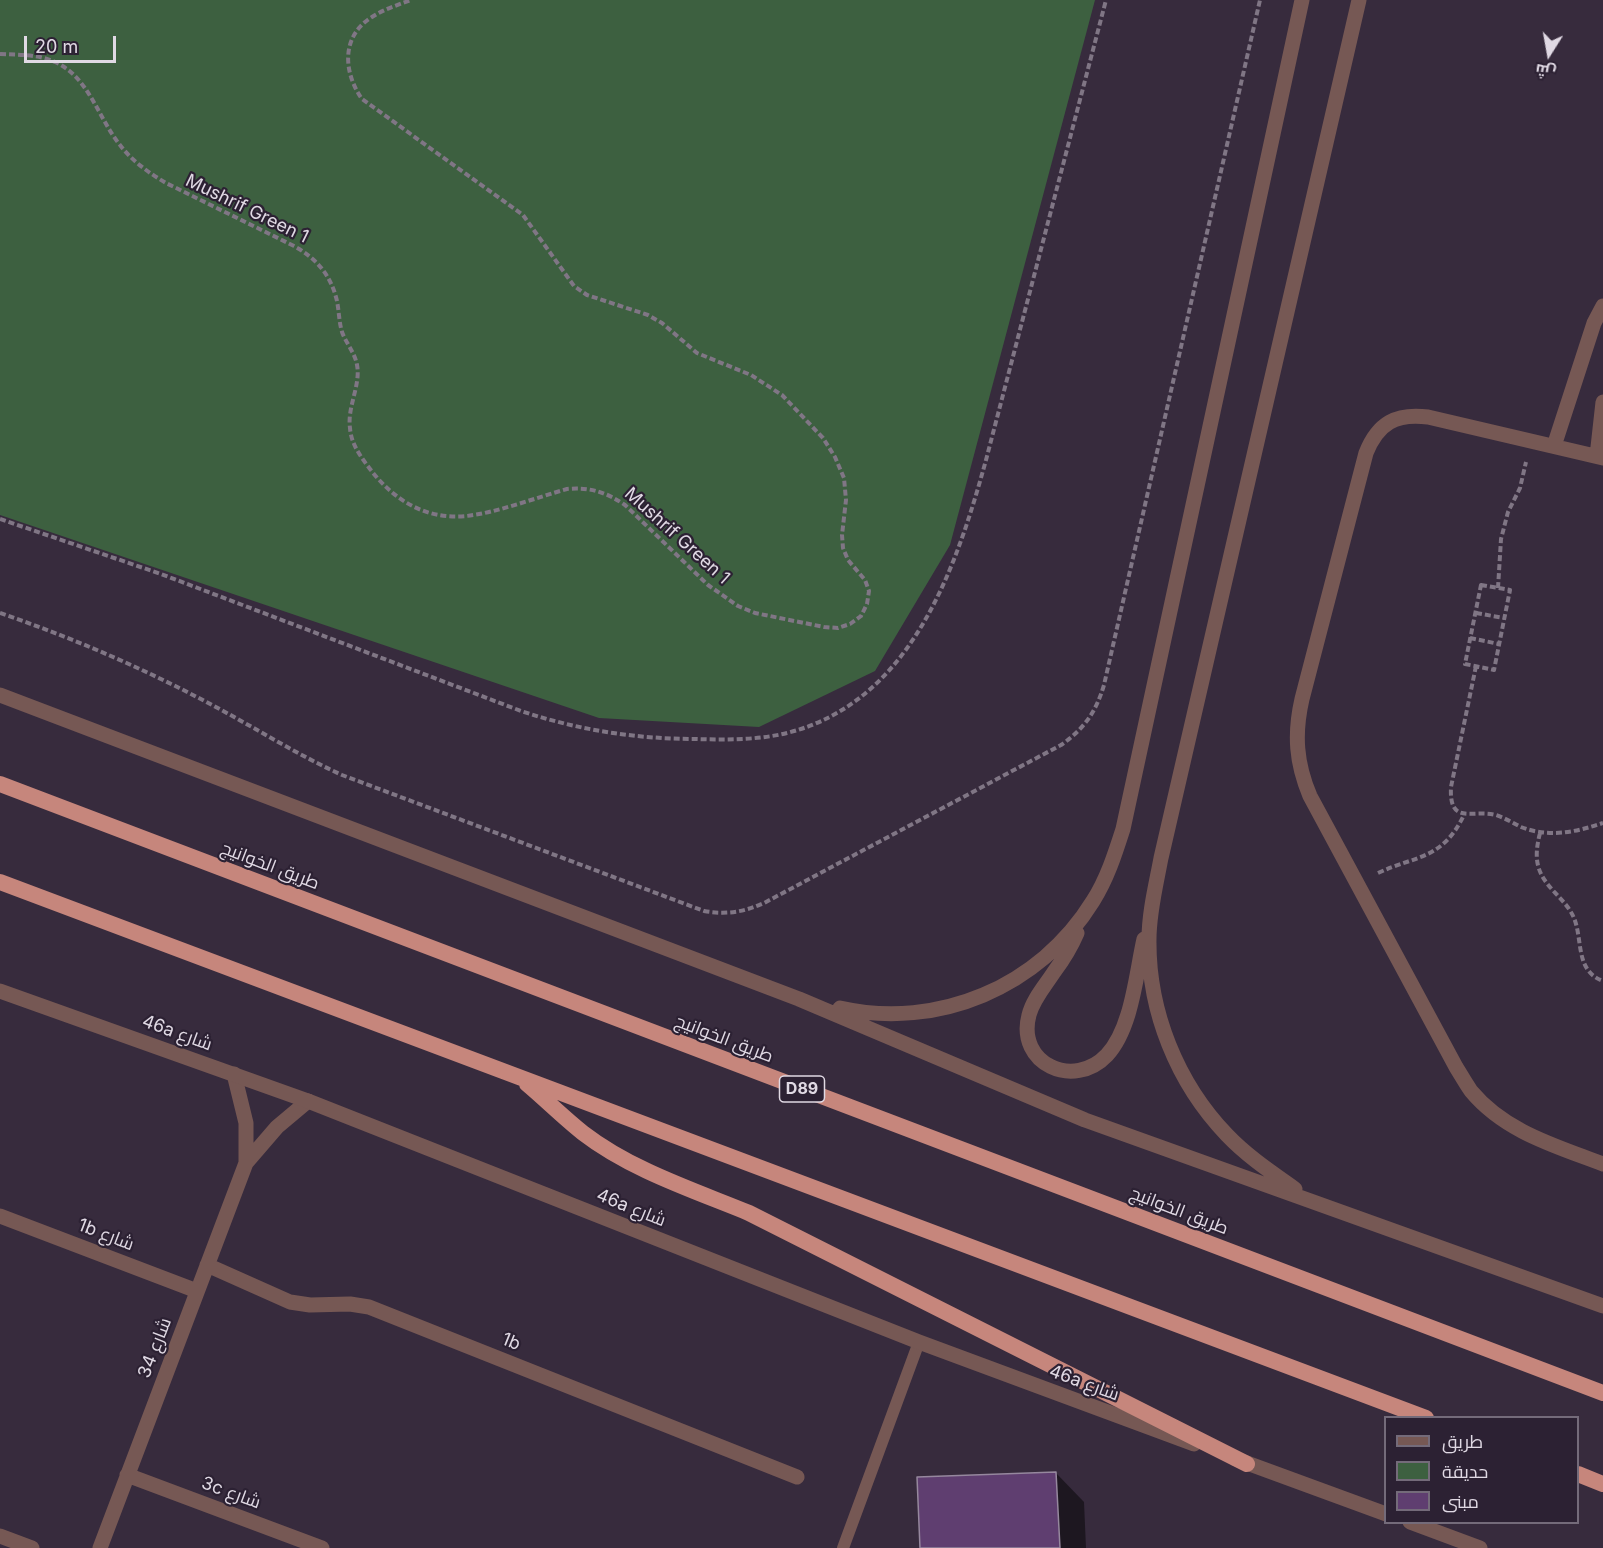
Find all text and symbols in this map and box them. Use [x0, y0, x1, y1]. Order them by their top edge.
scale bar [27, 24, 118, 62]
north arrow [1519, 24, 1579, 84]
text: 20 m [35, 36, 78, 57]
text: ش [1534, 60, 1558, 83]
street label: Mushrif Green 1 [182, 170, 312, 248]
street label: Mushrif Green 1 [620, 483, 734, 589]
street label: طريق الخوانيج [218, 837, 322, 895]
street label: 46a شارع [139, 1010, 215, 1056]
street label: طريق الخوانيج [672, 1010, 776, 1068]
road number: D89 [780, 1076, 824, 1102]
street label: طريق الخوانيج [1127, 1182, 1231, 1240]
street label: 46a شارع [593, 1184, 669, 1232]
street label: 1b شارع [75, 1214, 137, 1256]
street label: شارع 34 [134, 1315, 176, 1381]
street label: 1b [498, 1329, 524, 1355]
street label: 46a شارع [1046, 1360, 1122, 1406]
legend [1384, 1416, 1579, 1524]
text: طريق [1442, 1431, 1483, 1452]
text: حديقة [1442, 1461, 1488, 1482]
street label: 3c شارع [198, 1472, 264, 1514]
text: مبنى [1442, 1491, 1479, 1512]

